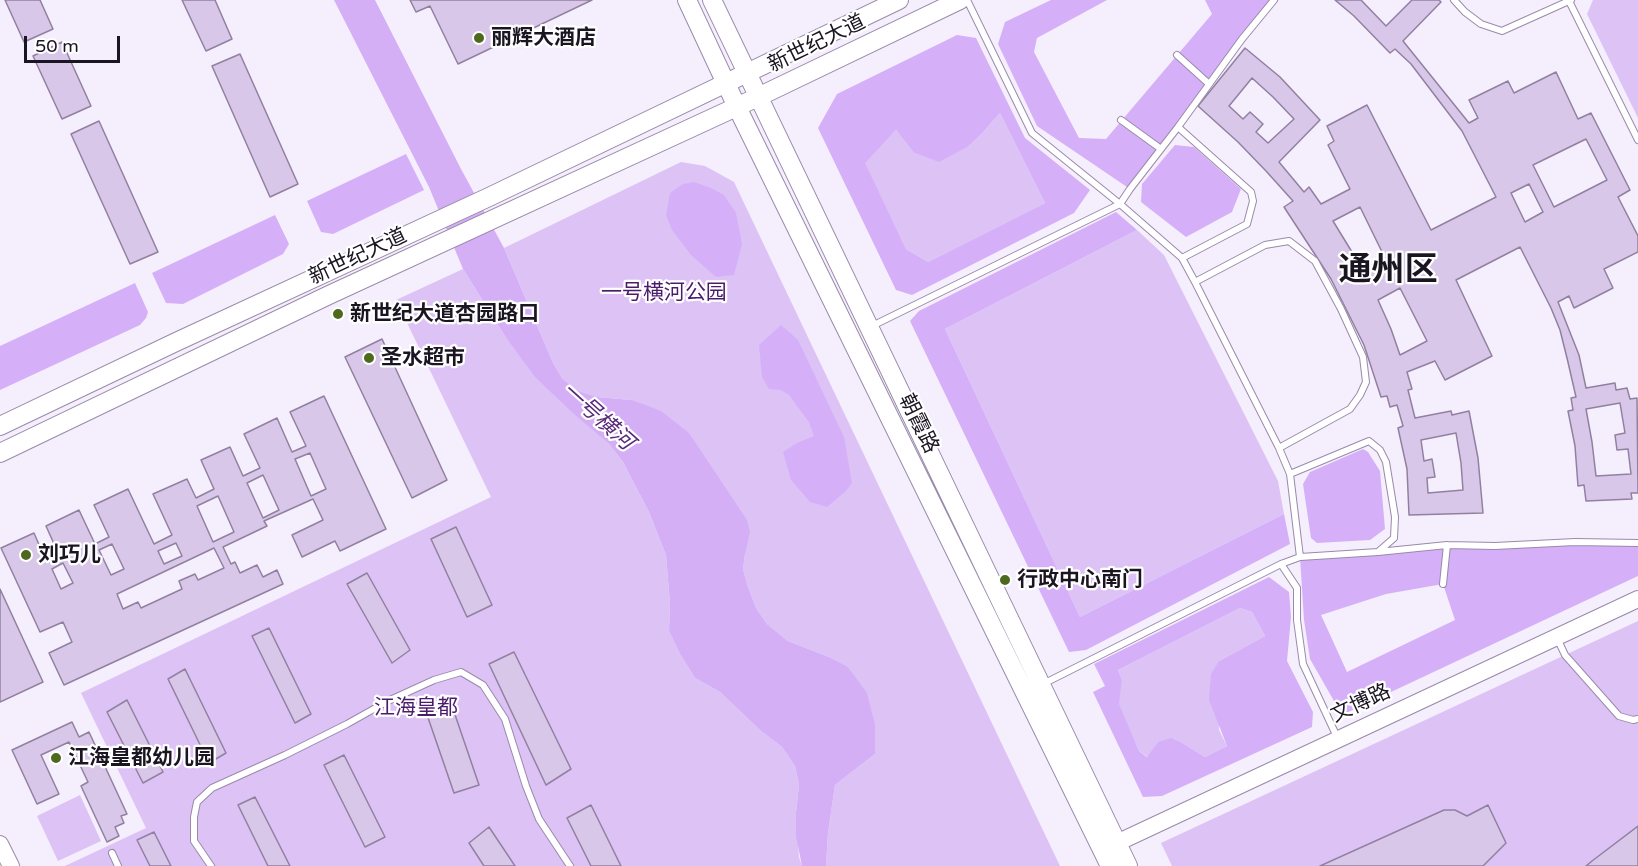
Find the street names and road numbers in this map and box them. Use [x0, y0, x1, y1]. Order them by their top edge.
street label: 新世纪大道 [764, 10, 870, 78]
street label: 新世纪大道 [305, 223, 411, 291]
street label: 朝霞路 [893, 390, 943, 458]
street label: 文博路 [1327, 679, 1395, 729]

